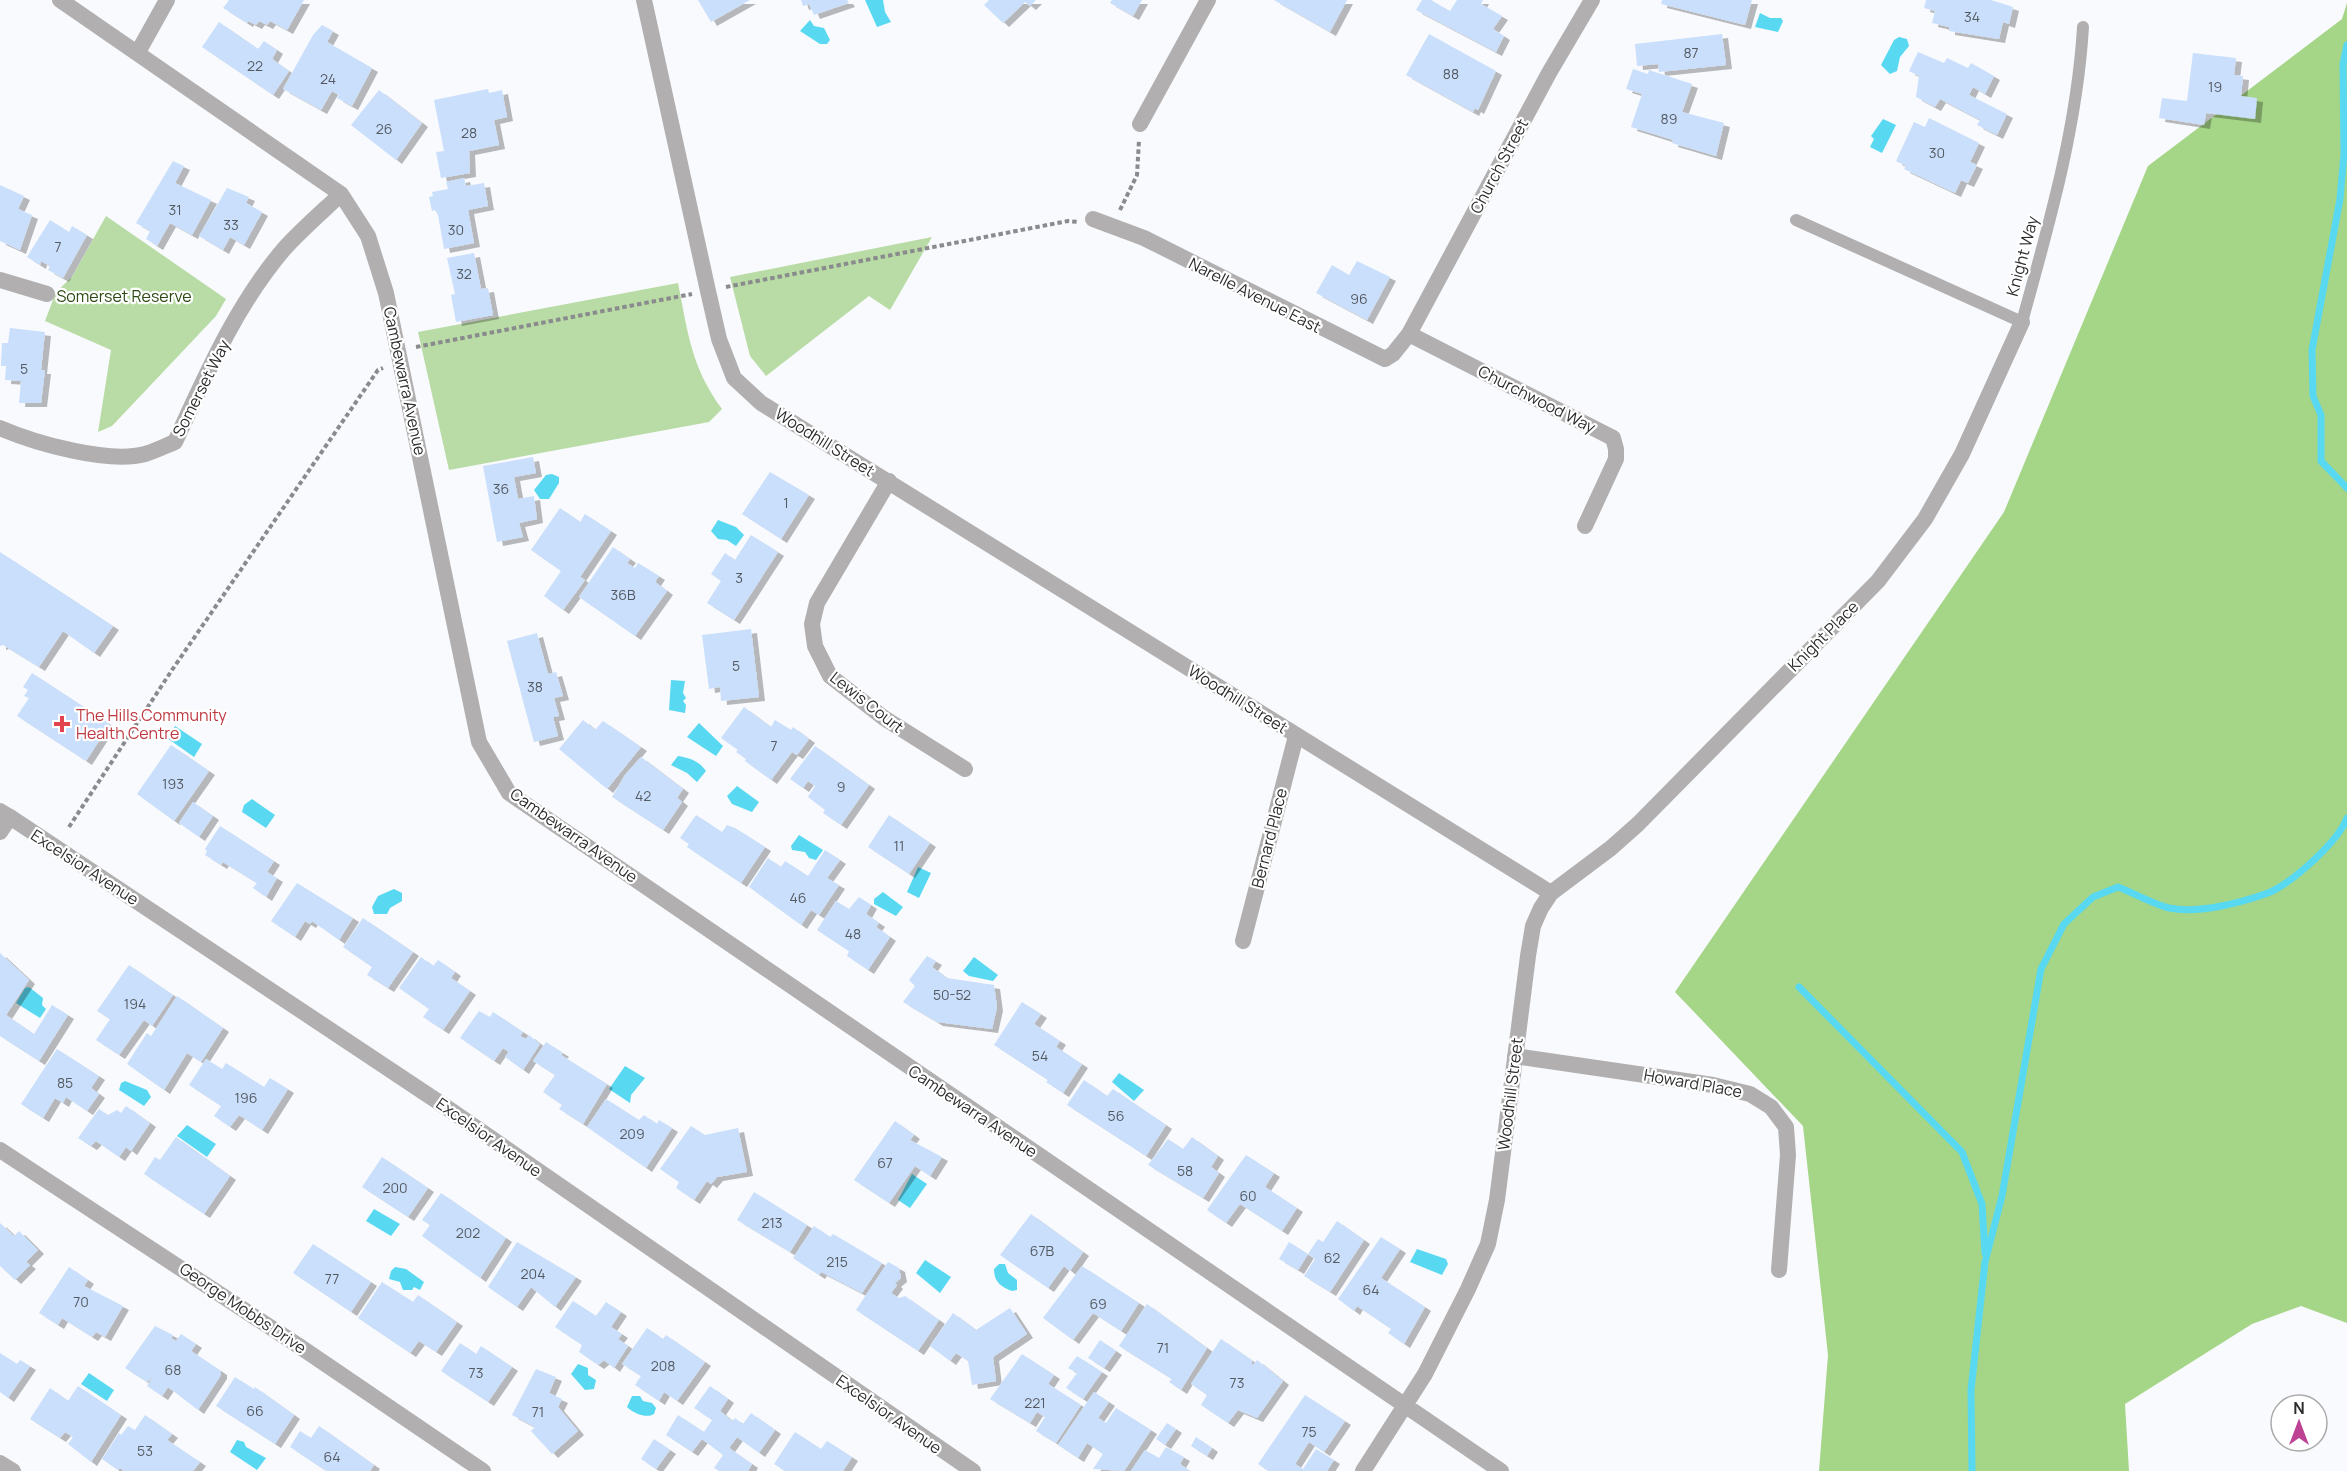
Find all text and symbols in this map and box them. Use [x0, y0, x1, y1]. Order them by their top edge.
house number: 34 [1964, 7, 1980, 26]
house number: 87 [1683, 43, 1699, 62]
house number: 22 [247, 56, 263, 75]
house number: 88 [1443, 64, 1459, 83]
house number: 24 [320, 69, 336, 88]
house number: 19 [2208, 77, 2222, 96]
house number: 89 [1661, 109, 1677, 128]
street label: Church Street [1465, 115, 1533, 217]
house number: 26 [376, 119, 392, 138]
house number: 28 [461, 123, 477, 142]
house number: 30 [1929, 143, 1945, 162]
house number: 31 [168, 200, 182, 219]
street label: Knight Way [2001, 213, 2043, 299]
house number: 33 [223, 215, 239, 234]
house number: 30 [448, 220, 464, 239]
house number: 7 [54, 237, 62, 256]
street label: Narelle Avenue East [1185, 252, 1325, 338]
house number: 32 [456, 264, 472, 283]
park label: Somerset Reserve [56, 285, 192, 307]
house number: 96 [1350, 289, 1368, 308]
street label: Cambewarra Avenue [379, 305, 431, 457]
street label: Somerset Way [167, 335, 235, 440]
house number: 5 [20, 359, 28, 378]
street label: Churchwood Way [1474, 360, 1600, 438]
street label: Woodhill Street [771, 403, 879, 481]
house number: 36 [493, 479, 509, 498]
house number: 1 [783, 493, 789, 512]
house number: 3 [735, 568, 743, 587]
house number: 36B [610, 585, 636, 604]
street label: Knight Place [1783, 596, 1863, 676]
house number: 5 [732, 656, 740, 675]
street label: Woodhill Street [1184, 660, 1292, 738]
street label: Lewis Court [826, 666, 908, 738]
house number: 38 [527, 677, 543, 696]
place label: The Hills Community Health Centre [76, 704, 227, 744]
marker: The Hills Community Health Centre [53, 715, 71, 733]
house number: 7 [770, 736, 778, 755]
house number: 193 [162, 774, 184, 793]
house number: 9 [837, 777, 845, 796]
street label: Cambewarra Avenue [506, 783, 642, 887]
house number: 42 [635, 786, 651, 805]
street label: Bernard Place [1246, 786, 1292, 890]
street label: Excelsior Avenue [27, 824, 143, 910]
house number: 11 [894, 836, 904, 855]
house number: 46 [790, 888, 806, 907]
house number: 48 [845, 924, 861, 943]
house number: 50-52 [933, 985, 971, 1004]
house number: 194 [124, 994, 146, 1013]
street label: Woodhill Street [1492, 1036, 1528, 1152]
house number: 54 [1032, 1046, 1048, 1065]
street label: Cambewarra Avenue [904, 1060, 1042, 1162]
street label: Howard Place [1642, 1064, 1744, 1102]
house number: 85 [57, 1073, 73, 1092]
house number: 196 [235, 1088, 257, 1107]
street label: Excelsior Avenue [432, 1092, 546, 1182]
house number: 56 [1108, 1106, 1124, 1125]
house number: 209 [619, 1124, 645, 1143]
house number: 67 [877, 1153, 893, 1172]
house number: 58 [1177, 1161, 1193, 1180]
house number: 200 [382, 1178, 408, 1197]
house number: 60 [1239, 1186, 1257, 1205]
house number: 213 [761, 1213, 783, 1232]
house number: 202 [456, 1223, 480, 1242]
house number: 67B [1030, 1241, 1055, 1260]
house number: 62 [1324, 1248, 1340, 1267]
house number: 215 [826, 1252, 848, 1271]
street label: George Mobbs Drive [175, 1257, 311, 1359]
house number: 204 [521, 1264, 545, 1283]
house number: 77 [325, 1269, 339, 1288]
house number: 64 [1363, 1280, 1379, 1299]
house number: 70 [73, 1292, 89, 1311]
house number: 69 [1089, 1294, 1107, 1313]
house number: 71 [1157, 1338, 1169, 1357]
house number: 208 [651, 1356, 675, 1375]
house number: 68 [165, 1360, 181, 1379]
house number: 73 [469, 1363, 483, 1382]
street label: Excelsior Avenue [832, 1369, 946, 1459]
house number: 73 [1230, 1373, 1244, 1392]
house number: 221 [1024, 1393, 1046, 1412]
north arrow [2269, 1393, 2329, 1453]
text: N [2293, 1397, 2305, 1419]
house number: 66 [246, 1401, 264, 1420]
house number: 71 [532, 1402, 544, 1421]
house number: 75 [1301, 1422, 1317, 1441]
house number: 53 [137, 1441, 153, 1460]
house number: 64 [324, 1447, 340, 1466]

